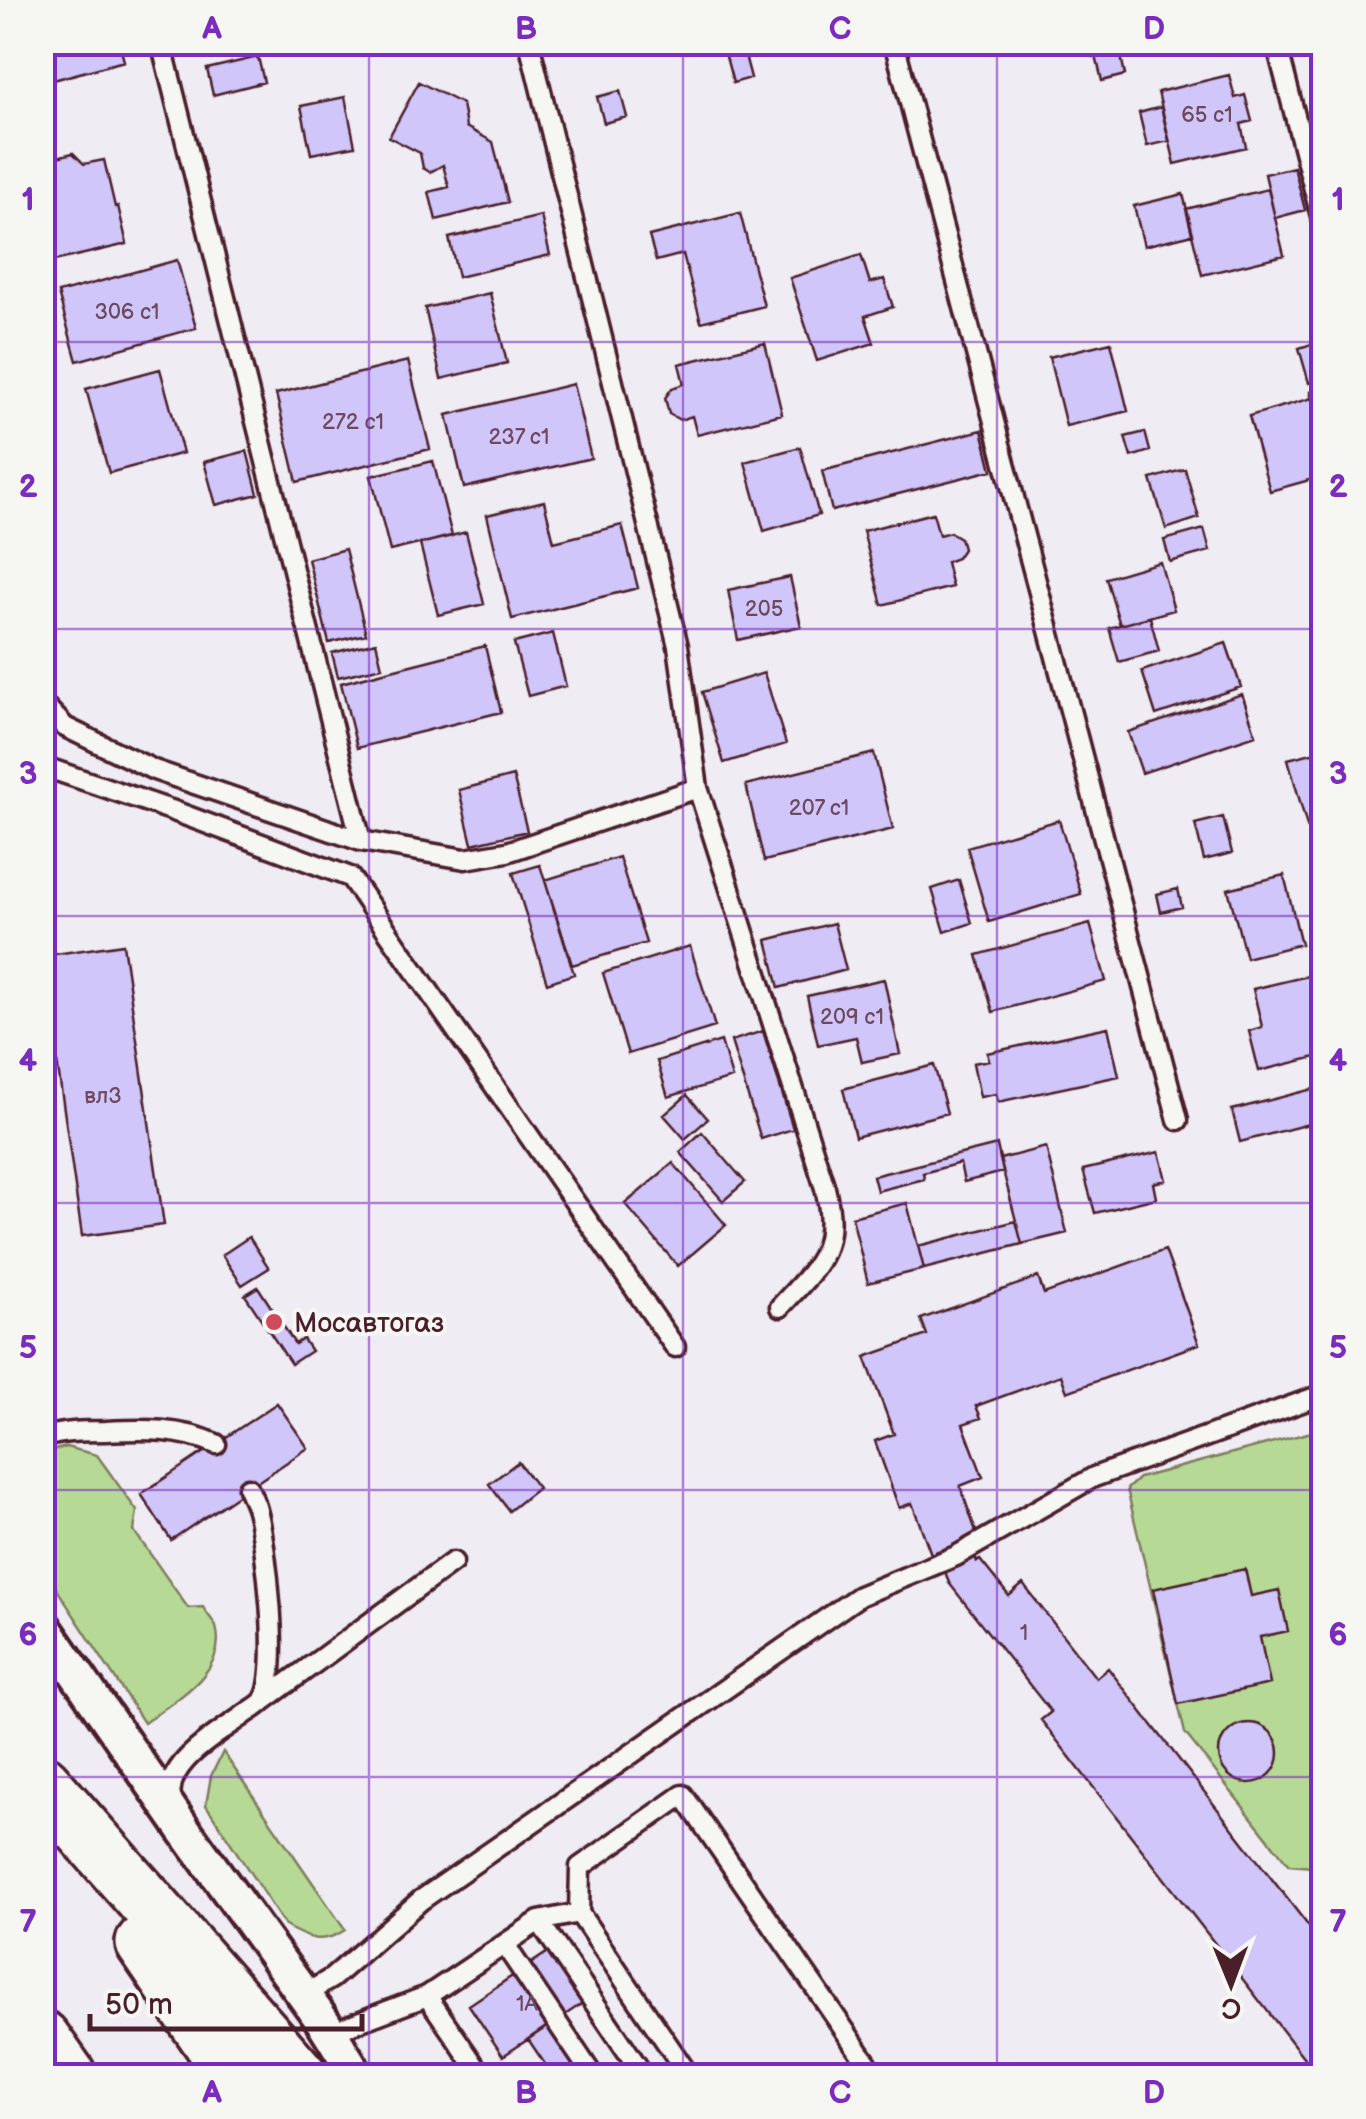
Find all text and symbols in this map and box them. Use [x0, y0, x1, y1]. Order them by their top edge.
text: A [201, 10, 222, 49]
text: B [515, 10, 537, 49]
text: C [829, 10, 851, 49]
text: D [1143, 10, 1165, 49]
house number: 65 с1 [1181, 102, 1233, 129]
text: 1 [21, 181, 35, 220]
text: 1 [1331, 181, 1345, 220]
house number: 306 с1 [94, 299, 160, 326]
house number: 272 с1 [322, 409, 384, 436]
house number: 237 с1 [489, 424, 549, 451]
text: 2 [18, 468, 38, 507]
text: 2 [1328, 468, 1348, 507]
house number: 205 [745, 596, 783, 623]
text: 3 [19, 755, 37, 794]
text: 3 [1329, 755, 1347, 794]
house number: 207 с1 [789, 795, 849, 822]
house number: 209 с1 [820, 1004, 884, 1031]
text: 4 [19, 1042, 38, 1081]
text: 4 [1329, 1042, 1348, 1081]
house number: вл3 [84, 1083, 122, 1110]
place label: Мосавтогаз [294, 1307, 444, 1340]
marker: Мосавтогаз [263, 1311, 285, 1333]
text: 5 [19, 1329, 37, 1368]
text: 5 [1329, 1329, 1347, 1368]
text: 6 [18, 1616, 38, 1655]
text: 6 [1328, 1616, 1348, 1655]
house number: 1 [1020, 1620, 1028, 1647]
text: 7 [19, 1903, 37, 1942]
text: 7 [1329, 1903, 1347, 1942]
north arrow [1181, 1934, 1281, 2034]
scale bar [90, 1969, 362, 2031]
text: 50 m [105, 1987, 173, 2023]
house number: 1А [516, 1991, 539, 2018]
text: С [1221, 1991, 1241, 2024]
text: A [201, 2074, 222, 2113]
text: B [515, 2074, 537, 2113]
text: C [829, 2074, 851, 2113]
text: D [1143, 2074, 1165, 2113]

